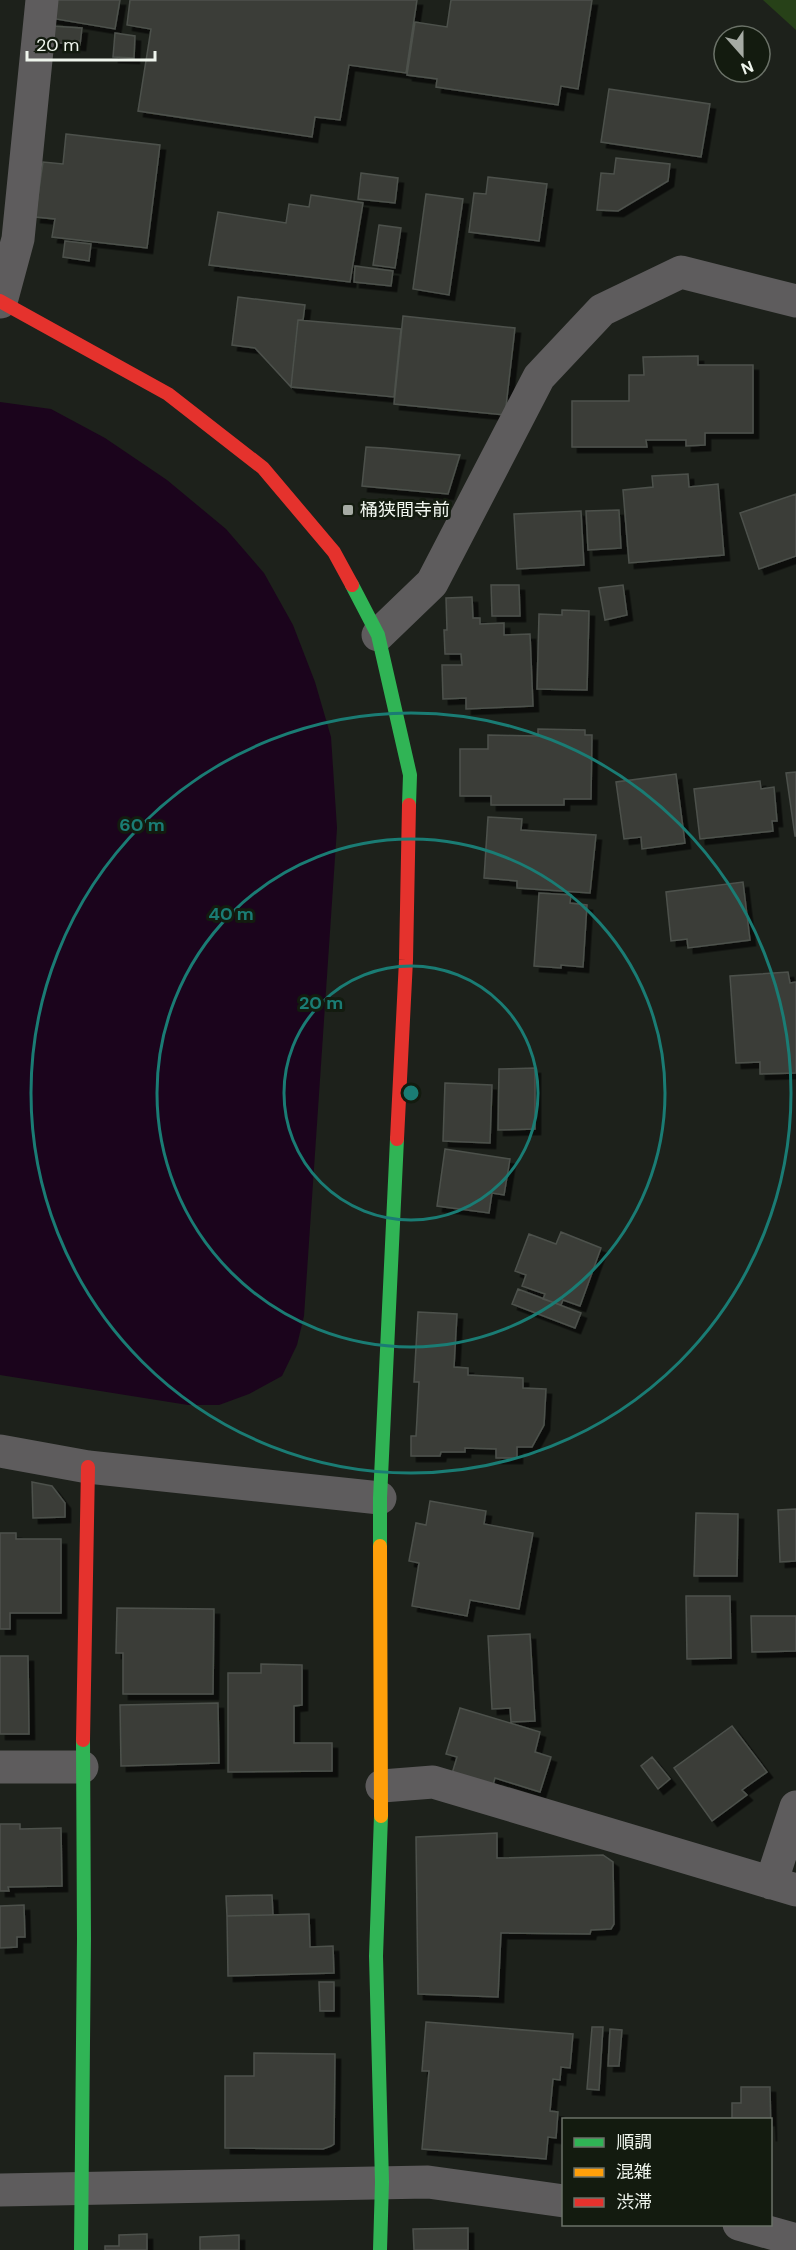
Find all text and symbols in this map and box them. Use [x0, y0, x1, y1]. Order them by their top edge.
scale bar [27, 24, 154, 62]
north arrow [712, 24, 772, 84]
text: 20 m [36, 33, 79, 57]
text: N [738, 56, 756, 79]
place label: 桶狭間寺前 [360, 498, 450, 522]
marker: 桶狭間寺前 [341, 503, 355, 517]
text: 60 m [119, 813, 165, 837]
text: 40 m [208, 902, 254, 926]
text: 20 m [299, 991, 343, 1015]
centre of rings [401, 1083, 421, 1103]
legend [562, 2118, 772, 2226]
text: 順調 [616, 2130, 652, 2154]
text: 混雑 [616, 2160, 652, 2184]
text: 渋滞 [616, 2190, 652, 2214]

